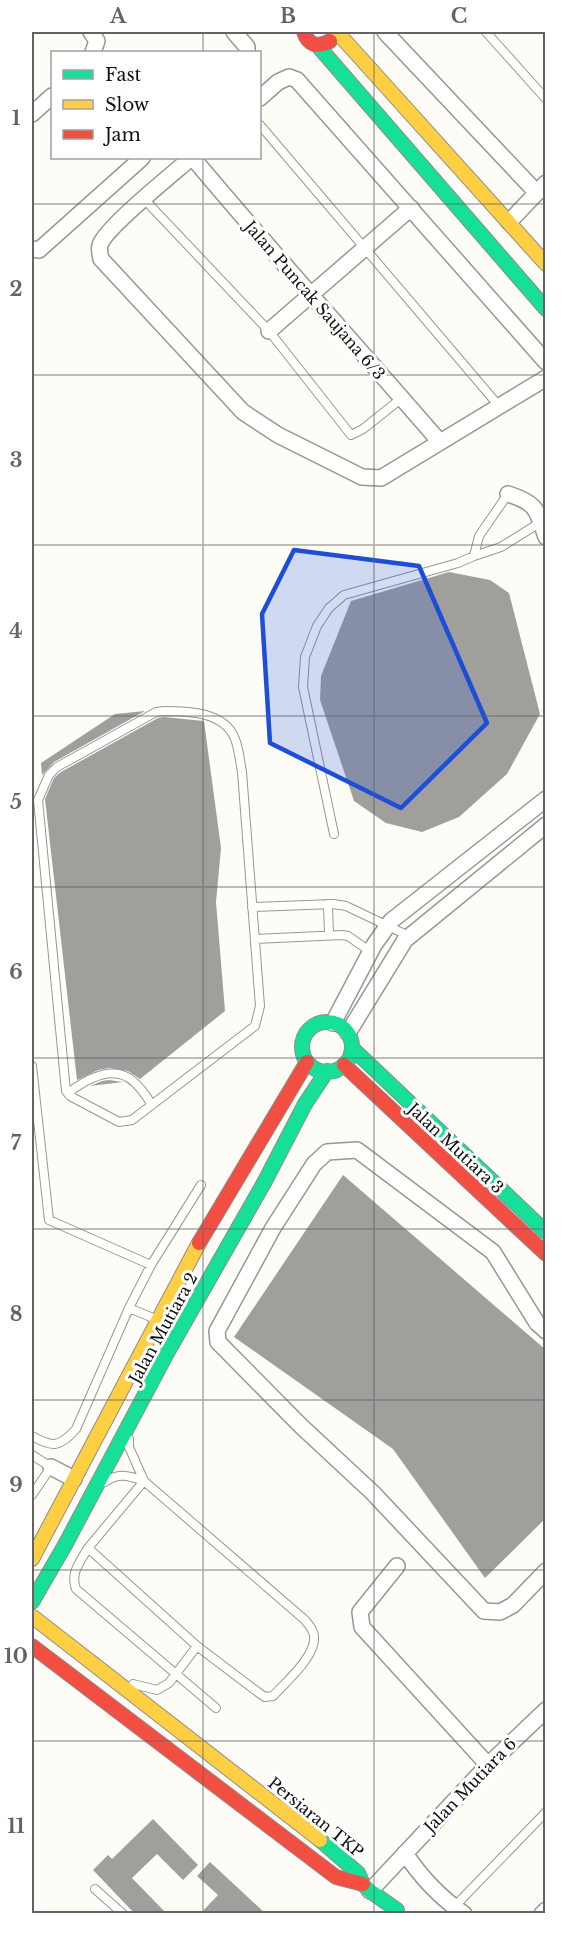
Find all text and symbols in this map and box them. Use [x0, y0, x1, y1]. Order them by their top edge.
text: A [109, 4, 127, 28]
text: B [280, 4, 296, 28]
text: C [451, 4, 467, 28]
legend [51, 51, 261, 159]
text: Fast [105, 64, 142, 86]
text: Slow [105, 94, 150, 116]
text: 1 [12, 106, 21, 130]
text: Jam [103, 124, 141, 146]
street label: Jalan Puncak Saujana 6/3 [239, 215, 390, 384]
text: 2 [9, 277, 23, 301]
text: 3 [10, 448, 22, 472]
text: 4 [9, 619, 23, 643]
text: 5 [10, 790, 22, 814]
text: 6 [9, 960, 23, 984]
street label: Jalan Mutiara 3 [403, 1097, 508, 1197]
text: 7 [11, 1131, 22, 1155]
street label: Jalan Mutiara 2 [123, 1269, 202, 1389]
text: 8 [10, 1302, 22, 1326]
text: 9 [9, 1473, 23, 1497]
text: 10 [4, 1644, 28, 1668]
street label: Jalan Mutiara 6 [418, 1734, 520, 1838]
street label: Persiaran TKP [264, 1772, 368, 1862]
text: 11 [7, 1814, 25, 1838]

